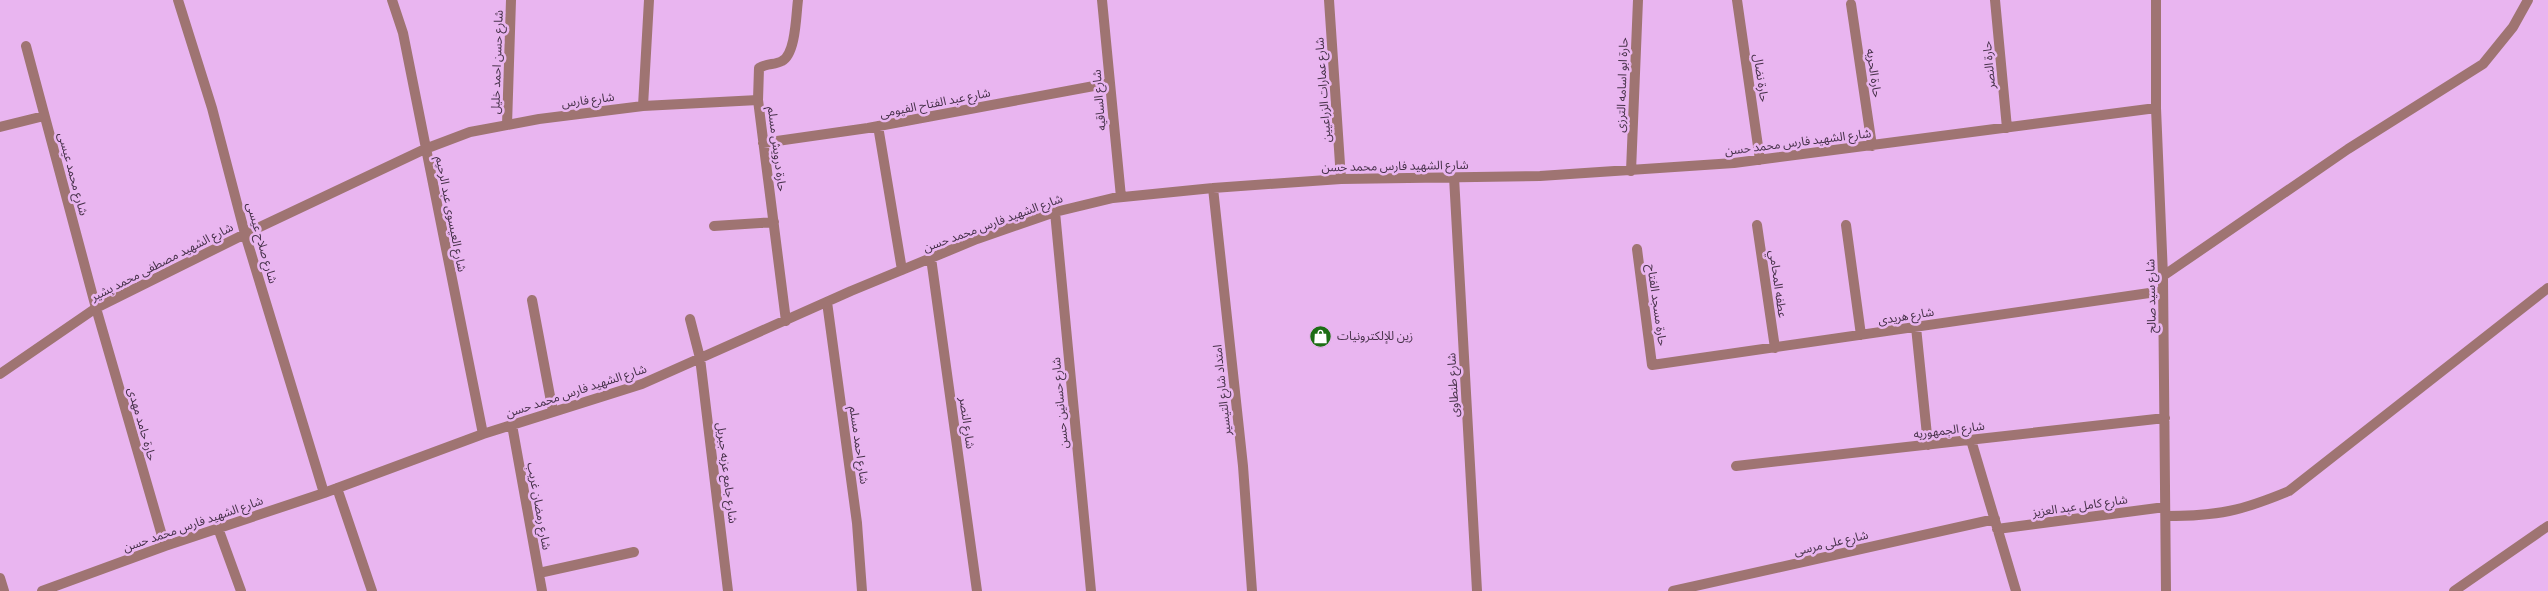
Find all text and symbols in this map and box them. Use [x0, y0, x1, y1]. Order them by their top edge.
street label: شارع حسن احمد خليل [487, 10, 508, 114]
street label: شارع عمارات الزراعيين [1311, 37, 1336, 143]
street label: حارة ابو اسامه الترزى [1612, 37, 1631, 133]
street label: حارة النصر [1979, 40, 1998, 91]
street label: حارة الحريه [1864, 47, 1885, 98]
street label: حارة نضال [1751, 53, 1772, 103]
street label: شارع الساقيه [1088, 69, 1111, 131]
street label: شارع عبد الفتاح الفيومى [878, 84, 992, 123]
street label: شارع فارس [561, 89, 616, 112]
street label: حارة درويش مسلم [763, 106, 790, 193]
street label: شارع الشهيد فارس محمد حسن [1724, 125, 1872, 160]
street label: شارع محمد عيسى [53, 131, 92, 218]
street label: شارع العيسوى عبد الرحيم [431, 155, 470, 274]
street label: شارع الشهيد فارس محمد حسن [1321, 157, 1469, 176]
street label: شارع الشهيد فارس محمد حسن [921, 190, 1065, 257]
street label: شارع صلاح عيسى [242, 201, 281, 286]
street label: شارع الشهيد مصطفى محمد بشير [87, 219, 236, 306]
street label: عطفه المحامي [1764, 249, 1791, 319]
street label: شارع سيد صالح [2142, 259, 2161, 333]
street label: حارة مسجد الفتاح [1642, 263, 1671, 347]
street label: شارع هريدى [1877, 304, 1935, 329]
shop icon: زين للإلكترونيات [1309, 324, 1333, 348]
place label: زين للإلكترونيات [1337, 328, 1413, 344]
street label: امتداد شارع التيسير [1209, 343, 1236, 437]
street label: شارع طنطاوى [1443, 352, 1464, 418]
street label: شارع حسانين حسن [1048, 357, 1073, 449]
street label: شارع الشهيد فارس محمد حسن [503, 361, 649, 422]
street label: حارة حامد مهدى [125, 385, 160, 462]
street label: شارع النصر [954, 395, 979, 450]
street label: شارع احمد مسلم [845, 405, 872, 485]
street label: شارع الجمهوريه [1912, 418, 1986, 443]
street label: شارع جامع عزبه جبريل [712, 422, 741, 525]
street label: شارع رمضان غريب [522, 461, 555, 551]
street label: شارع كامل عبد العزيز [2030, 491, 2129, 522]
street label: شارع الشهيد فارس محمد حسن [121, 492, 266, 557]
street label: شارع على مرسى [1792, 527, 1870, 560]

